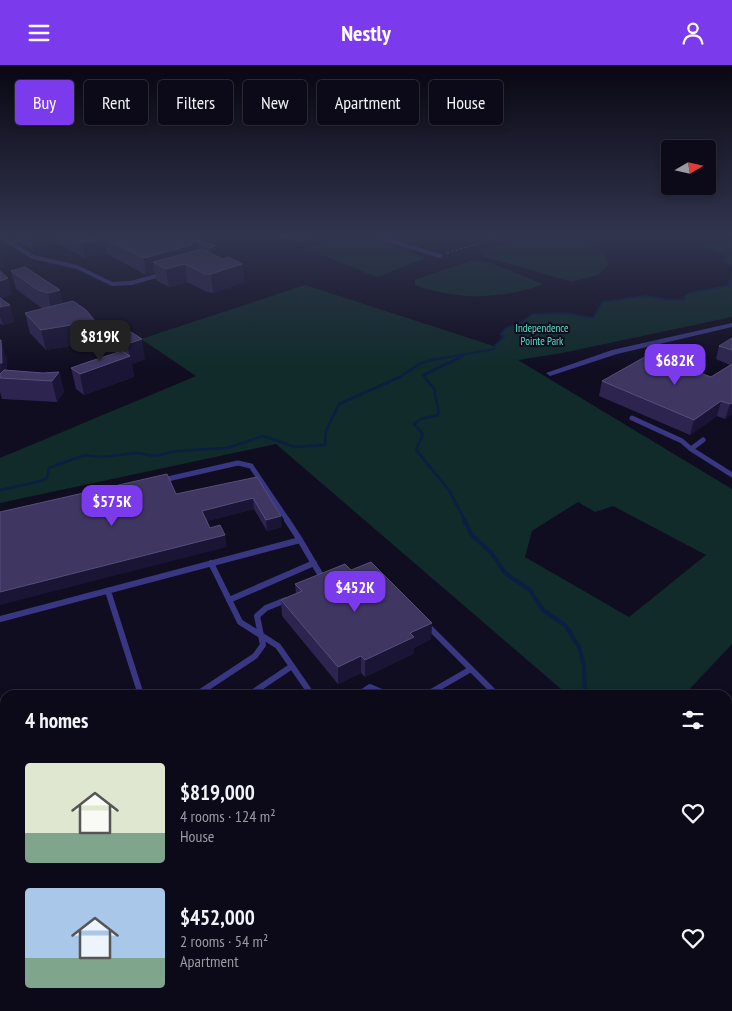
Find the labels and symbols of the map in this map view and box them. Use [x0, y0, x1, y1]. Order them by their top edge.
north arrow [661, 140, 716, 195]
pin: $819K [65, 319, 135, 362]
park label: Independence Pointe Park [515, 321, 569, 348]
pin: $682K [640, 343, 710, 386]
pin: $575K [77, 485, 147, 527]
pin: $452K [320, 571, 390, 613]

